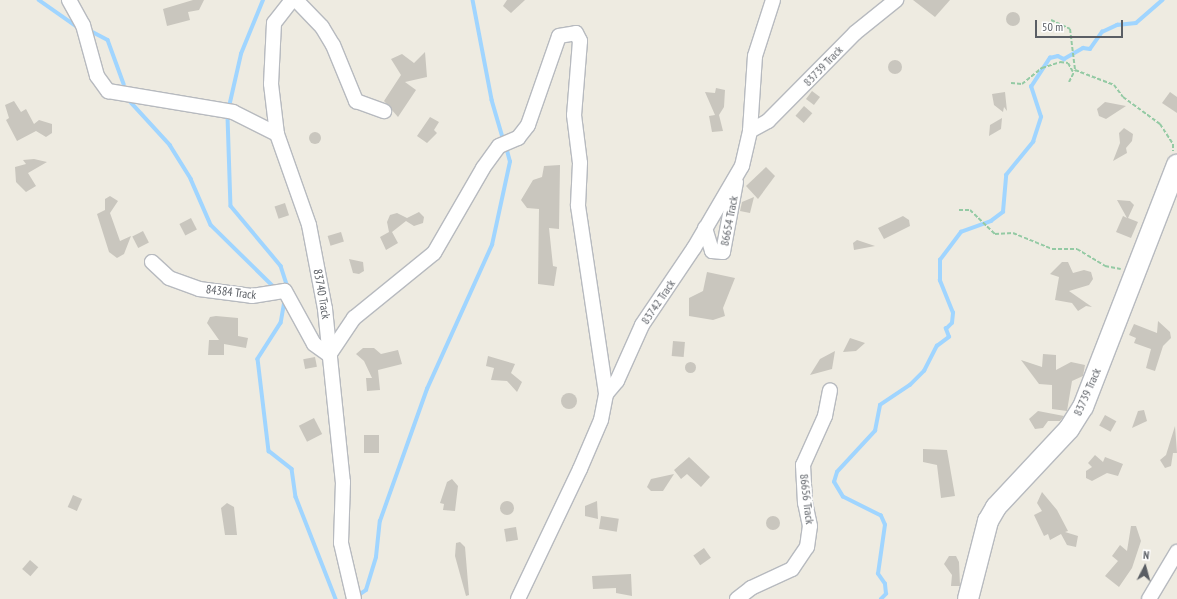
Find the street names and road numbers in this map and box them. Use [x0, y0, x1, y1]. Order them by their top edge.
street label: 83739 Track [800, 43, 846, 89]
street label: 86654 Track [717, 195, 741, 247]
street label: 83740 Track [310, 268, 334, 320]
street label: 83742 Track [638, 277, 678, 327]
street label: 84384 Track [205, 282, 257, 302]
street label: 83739 Track [1070, 366, 1104, 418]
street label: 86656 Track [797, 473, 817, 525]

